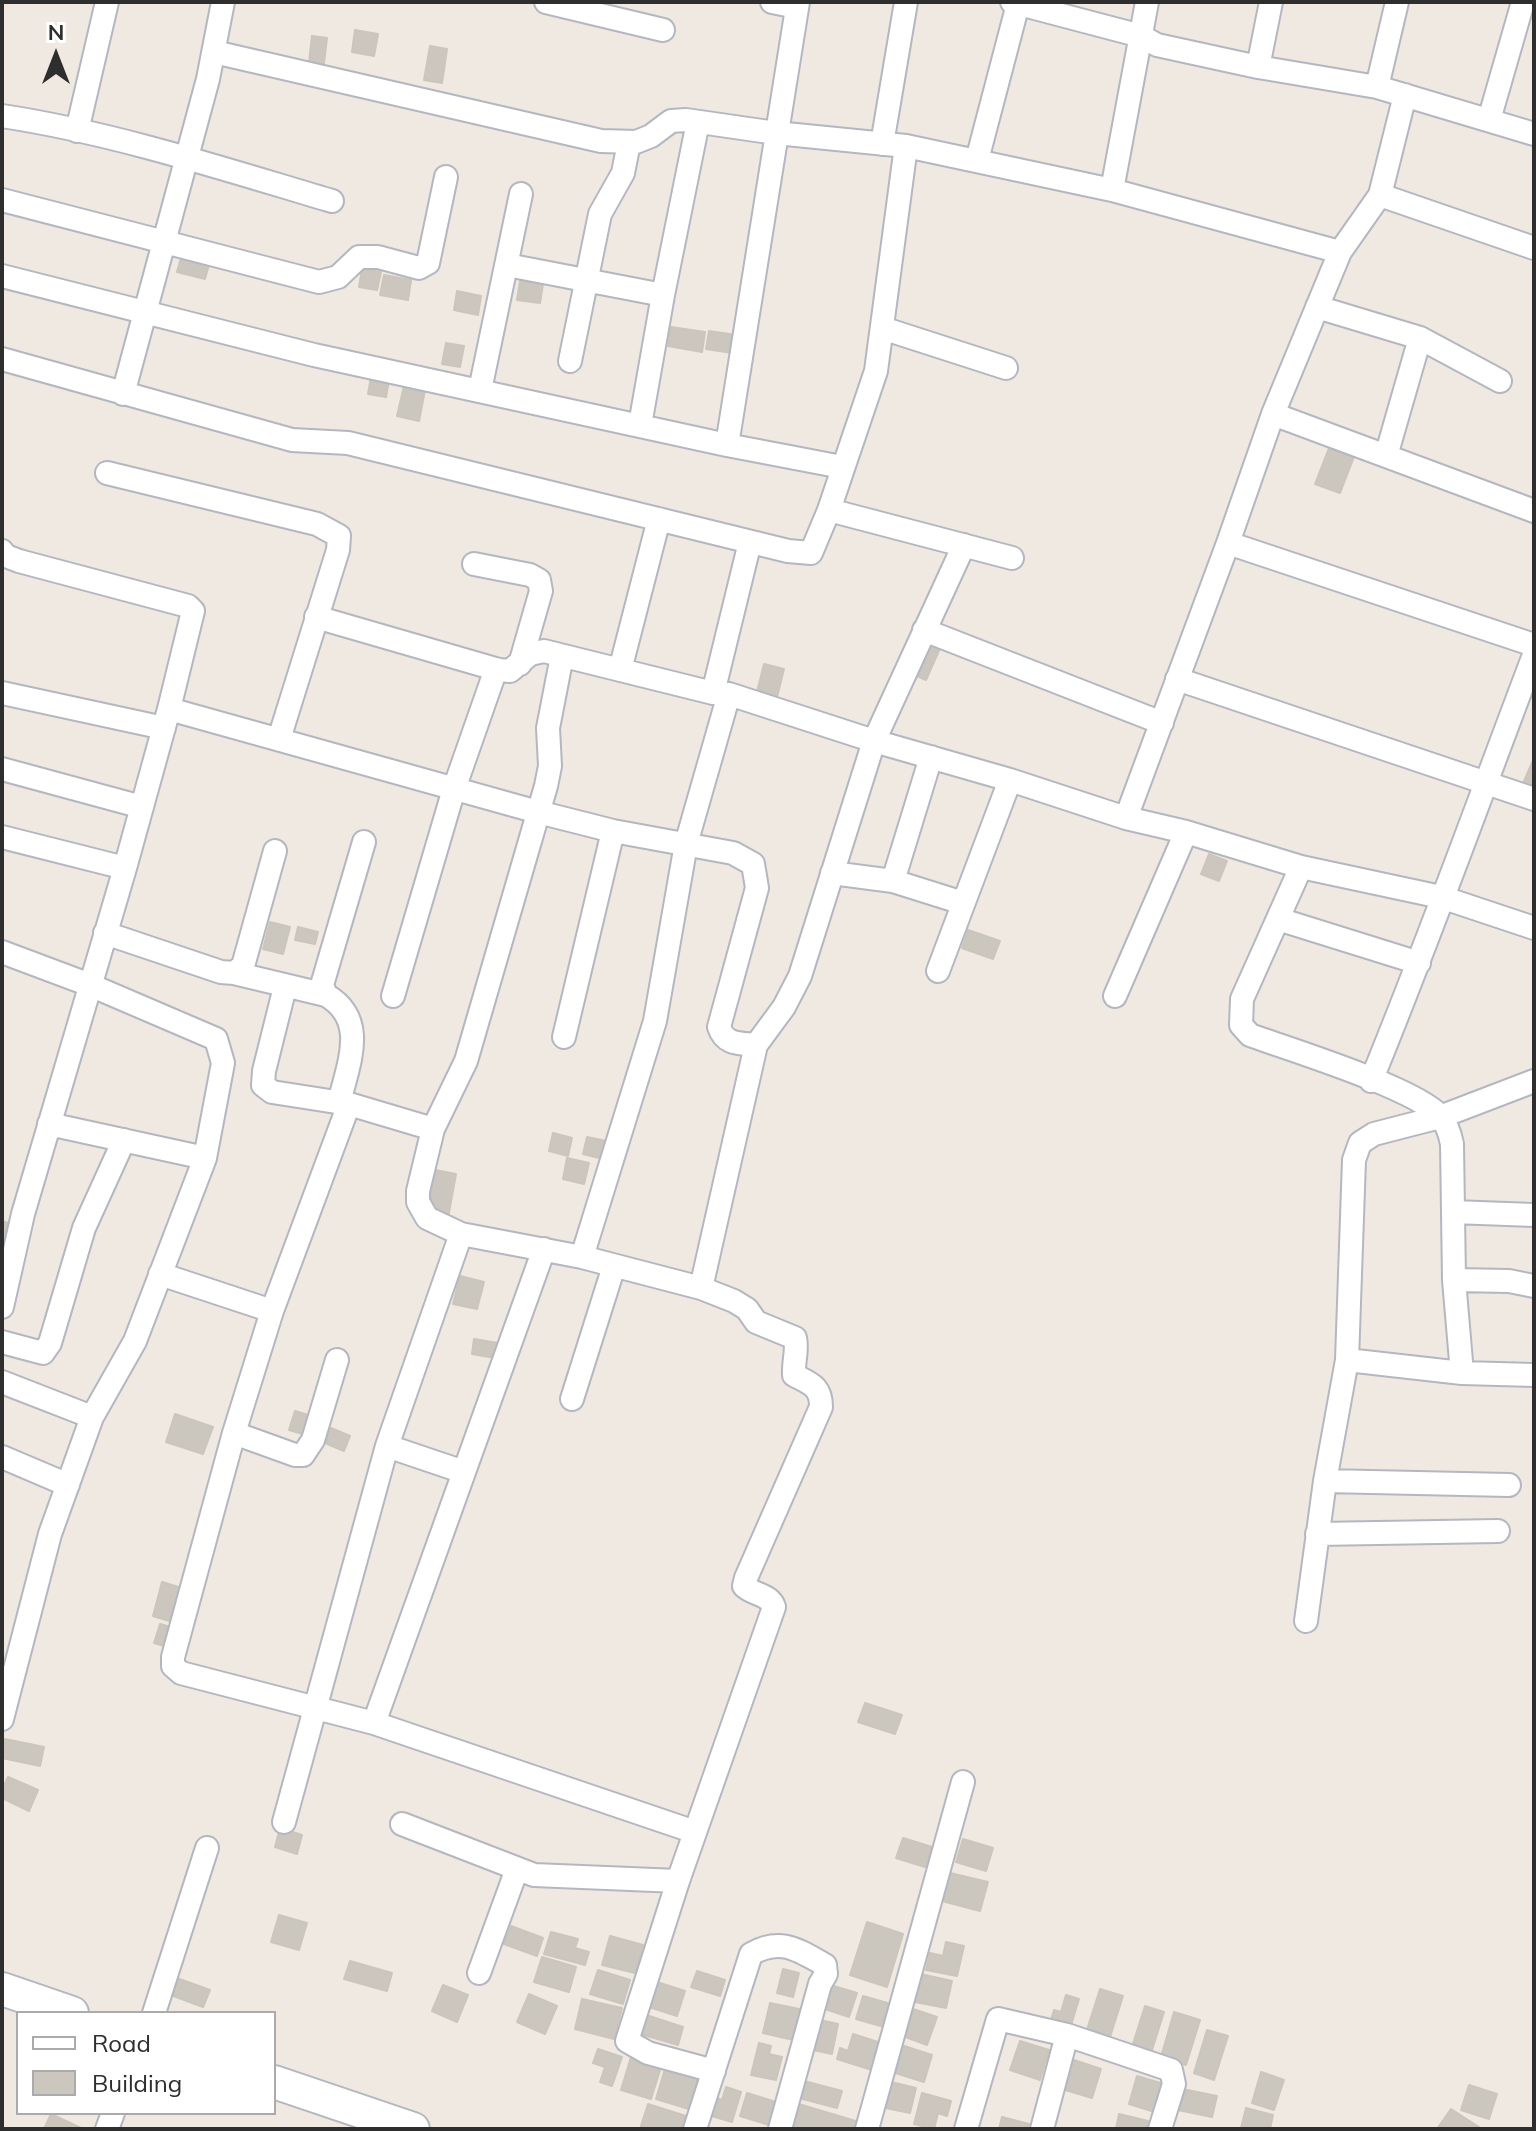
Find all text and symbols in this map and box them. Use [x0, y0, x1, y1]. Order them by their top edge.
north arrow [16, 16, 96, 96]
text: N [48, 18, 64, 46]
legend [16, 2011, 276, 2115]
text: Road [92, 2028, 151, 2058]
text: Building [92, 2068, 182, 2098]

